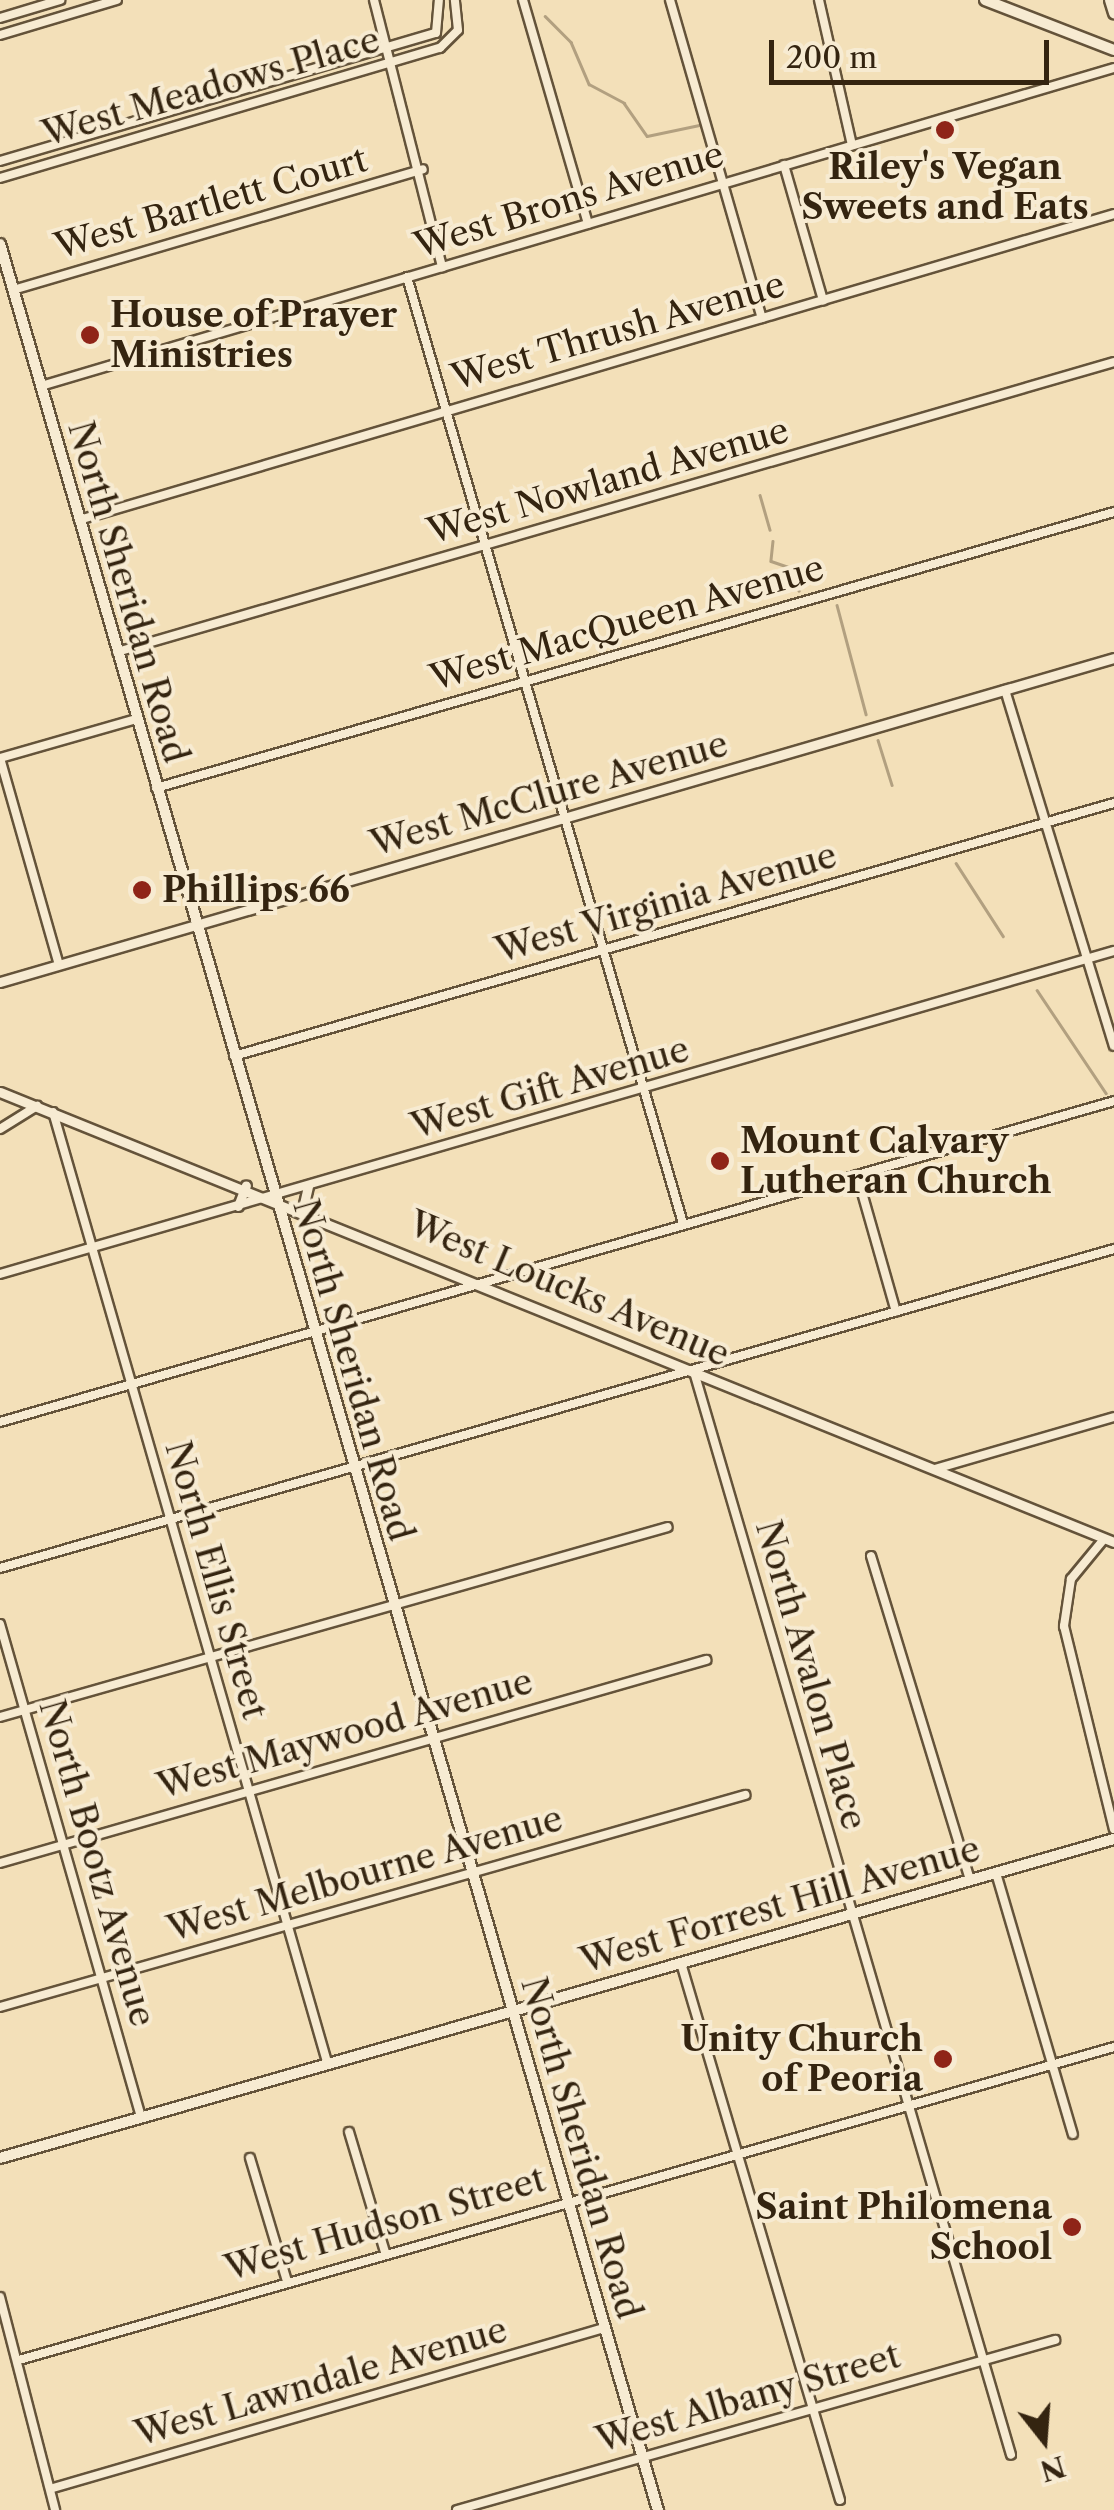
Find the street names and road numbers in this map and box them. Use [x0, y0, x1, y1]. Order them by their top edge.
street label: West Meadows Place [38, 19, 384, 155]
street label: West Brons Avenue [409, 133, 729, 267]
street label: West Bartlett Court [50, 138, 372, 268]
street label: West Thrush Avenue [445, 263, 791, 399]
street label: West Nowland Avenue [422, 409, 794, 553]
street label: North Sheridan Road [59, 416, 197, 768]
street label: West MacQueen Avenue [425, 546, 829, 700]
street label: West McClure Avenue [365, 723, 733, 865]
street label: West Virginia Avenue [489, 834, 843, 972]
street label: West Gift Avenue [406, 1028, 694, 1148]
street label: North Sheridan Road [284, 1194, 422, 1546]
street label: West Loucks Avenue [402, 1202, 736, 1376]
street label: North Ellis Street [156, 1436, 276, 1724]
street label: North Avalon Place [747, 1515, 875, 1835]
street label: West Maywood Avenue [152, 1660, 538, 1808]
street label: North Bootz Avenue [30, 1694, 164, 2032]
street label: West Melbourne Avenue [162, 1797, 568, 1951]
street label: West Forrest Hill Avenue [575, 1828, 985, 1982]
street label: North Sheridan Road [512, 1972, 650, 2324]
street label: West Hudson Street [220, 2158, 550, 2290]
street label: West Lawndale Avenue [129, 2309, 513, 2455]
street label: West Albany Street [590, 2334, 906, 2462]

